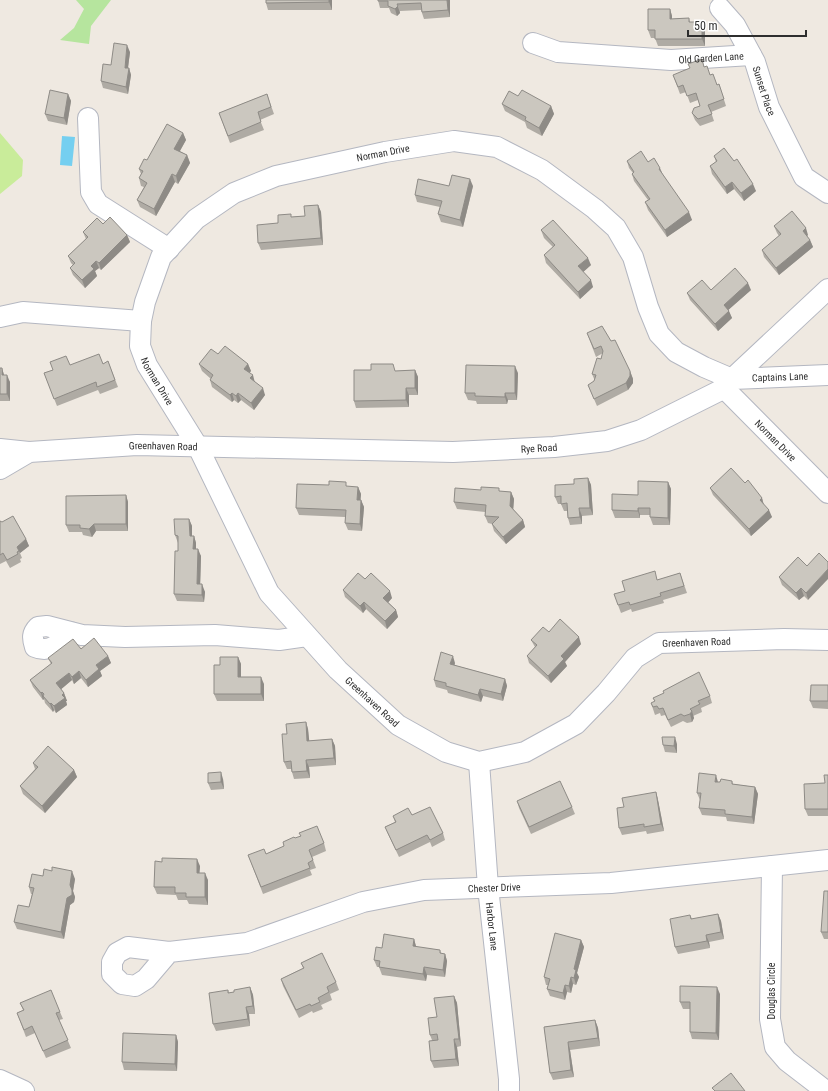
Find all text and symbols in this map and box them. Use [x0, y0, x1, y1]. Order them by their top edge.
scale bar [688, 12, 806, 38]
text: 50 m [694, 19, 718, 33]
street label: Old Garden Lane [678, 50, 744, 65]
street label: Sunset Place [751, 65, 778, 118]
street label: Norman Drive [356, 142, 411, 164]
street label: Norman Drive [139, 356, 176, 407]
street label: Captains Lane [752, 371, 809, 383]
street label: Norman Drive [753, 417, 799, 463]
street label: Greenhaven Road [128, 439, 198, 452]
street label: Rye Road [520, 441, 558, 454]
street label: Greenhaven Road [662, 635, 731, 648]
street label: Greenhaven Road [343, 674, 401, 729]
street label: Chester Drive [468, 881, 521, 894]
street label: Harbor Lane [484, 902, 500, 951]
street label: Douglas Circle [766, 962, 777, 1019]

